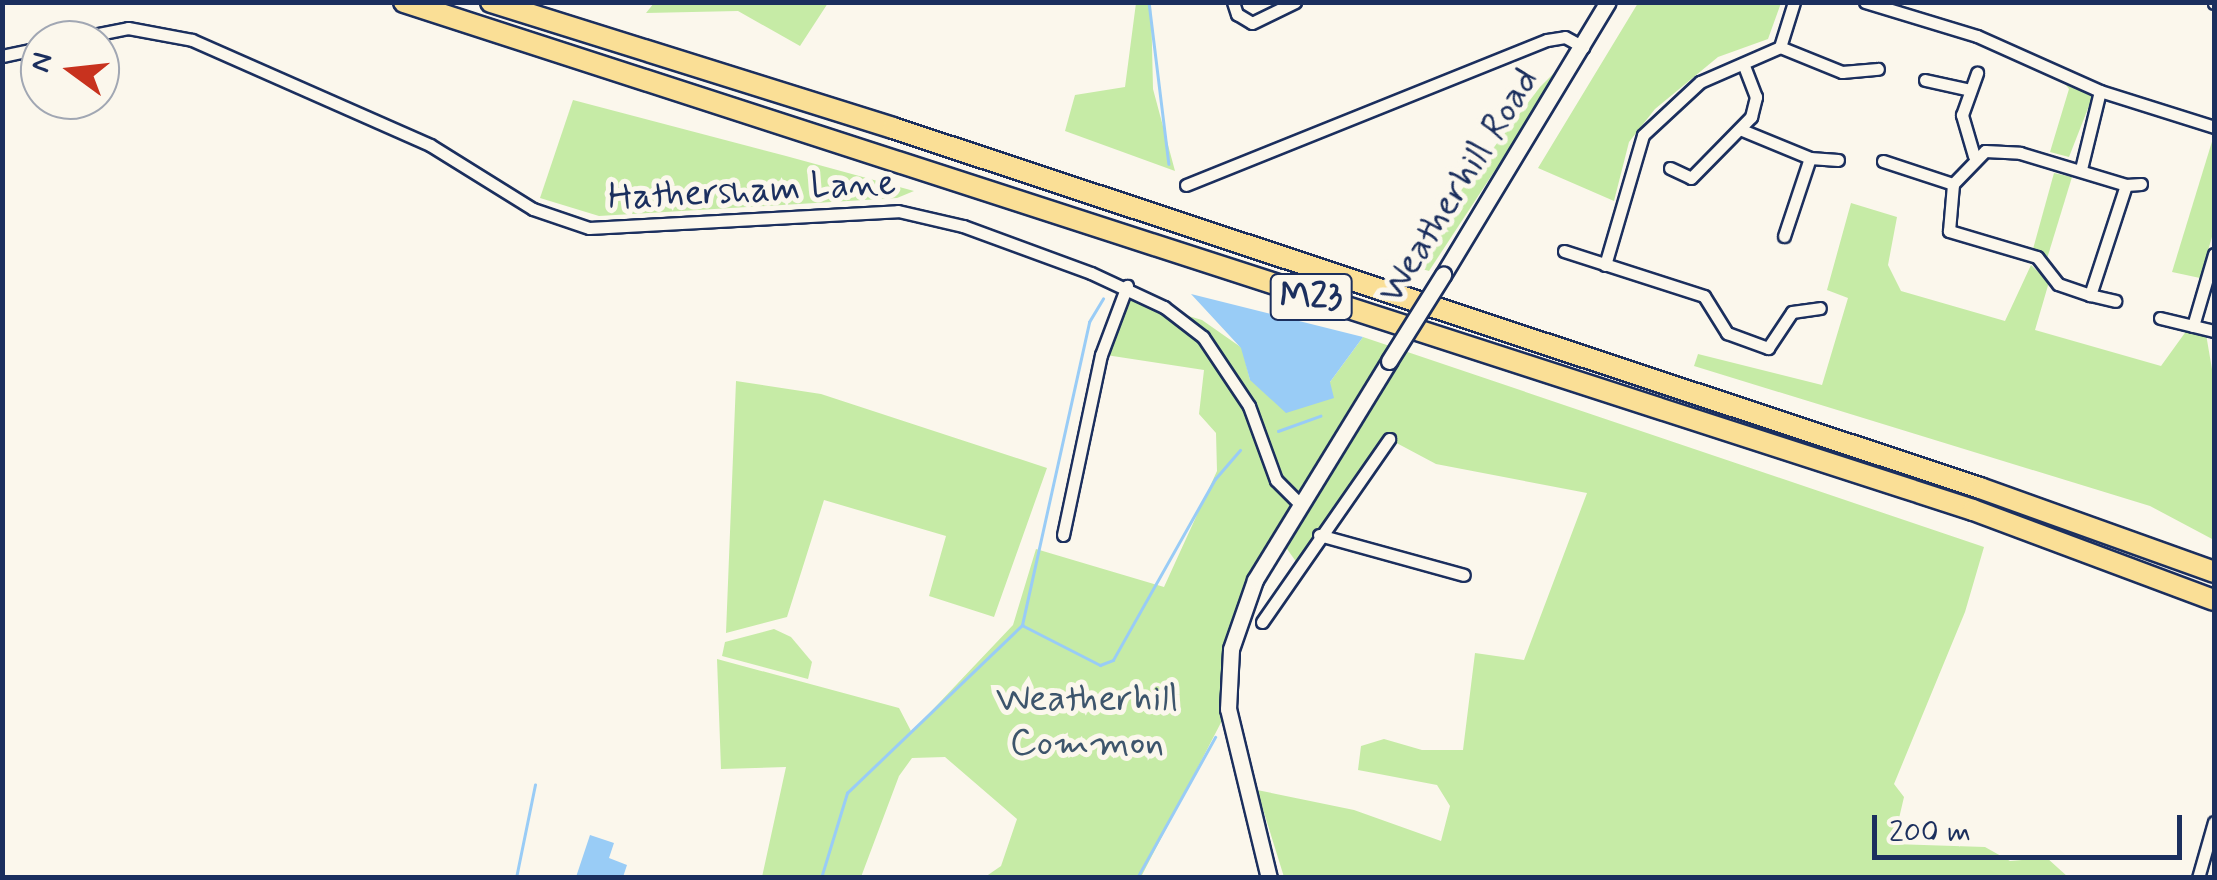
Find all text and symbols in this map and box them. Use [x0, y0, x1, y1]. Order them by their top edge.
north arrow [20, 20, 120, 120]
text: N [22, 49, 63, 76]
street label: Weatherhill Road [1368, 60, 1550, 312]
street label: Hathersham Lane [609, 161, 895, 221]
road number: M23 [1268, 267, 1354, 327]
park label: Weatherhill Common [996, 677, 1178, 766]
scale bar [1877, 795, 2187, 857]
text: 200 m [1889, 813, 1971, 852]

